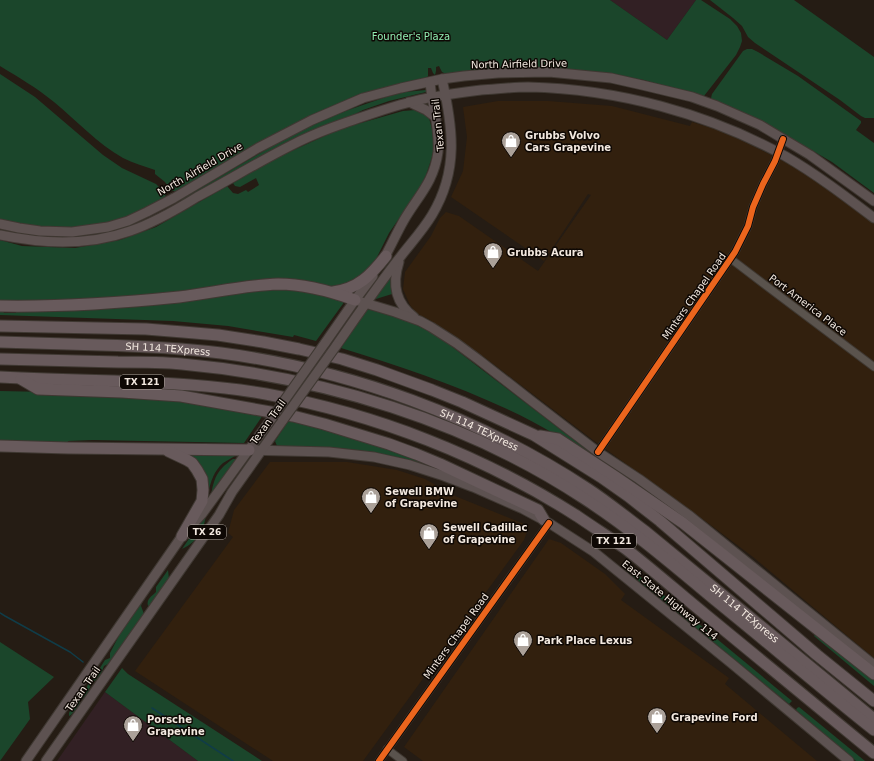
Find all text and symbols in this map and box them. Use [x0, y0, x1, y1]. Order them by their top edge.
park label: Founder's Plaza [372, 31, 450, 42]
street label: North Airfield Drive [471, 58, 567, 70]
street label: Texan Trail [430, 98, 446, 153]
shop icon: Grubbs Volvo Cars Grapevine [500, 130, 522, 158]
place label: Grubbs Volvo Cars Grapevine [525, 130, 611, 153]
street label: North Airfield Drive [156, 140, 244, 198]
shop icon: Grubbs Acura [482, 241, 504, 269]
place label: Grubbs Acura [507, 247, 583, 258]
street label: Minters Chapel Road [660, 251, 728, 341]
street label: Port America Place [767, 272, 849, 338]
street label: SH 114 TEXpress [125, 340, 211, 357]
road number: TX 121 [120, 375, 164, 389]
street label: Texan Trail [248, 398, 288, 447]
street label: SH 114 TEXpress [438, 406, 521, 453]
shop icon: Sewell BMW of Grapevine [360, 486, 382, 514]
place label: Sewell BMW of Grapevine [385, 486, 458, 509]
shop icon: Sewell Cadillac of Grapevine [418, 522, 440, 550]
place label: Sewell Cadillac of Grapevine [443, 522, 528, 545]
road number: TX 26 [188, 525, 226, 539]
road number: TX 121 [592, 534, 636, 548]
street label: East State Highway 114 [620, 558, 720, 642]
street label: SH 114 TEXpress [708, 582, 781, 644]
street label: Minters Chapel Road [421, 591, 491, 681]
shop icon: Park Place Lexus [512, 629, 534, 657]
place label: Park Place Lexus [537, 635, 632, 646]
street label: Texan Trail [63, 664, 103, 714]
shop icon: Grapevine Ford [646, 706, 668, 734]
place label: Grapevine Ford [671, 712, 758, 723]
shop icon: Porsche Grapevine [122, 714, 144, 742]
place label: Porsche Grapevine [147, 714, 205, 737]

